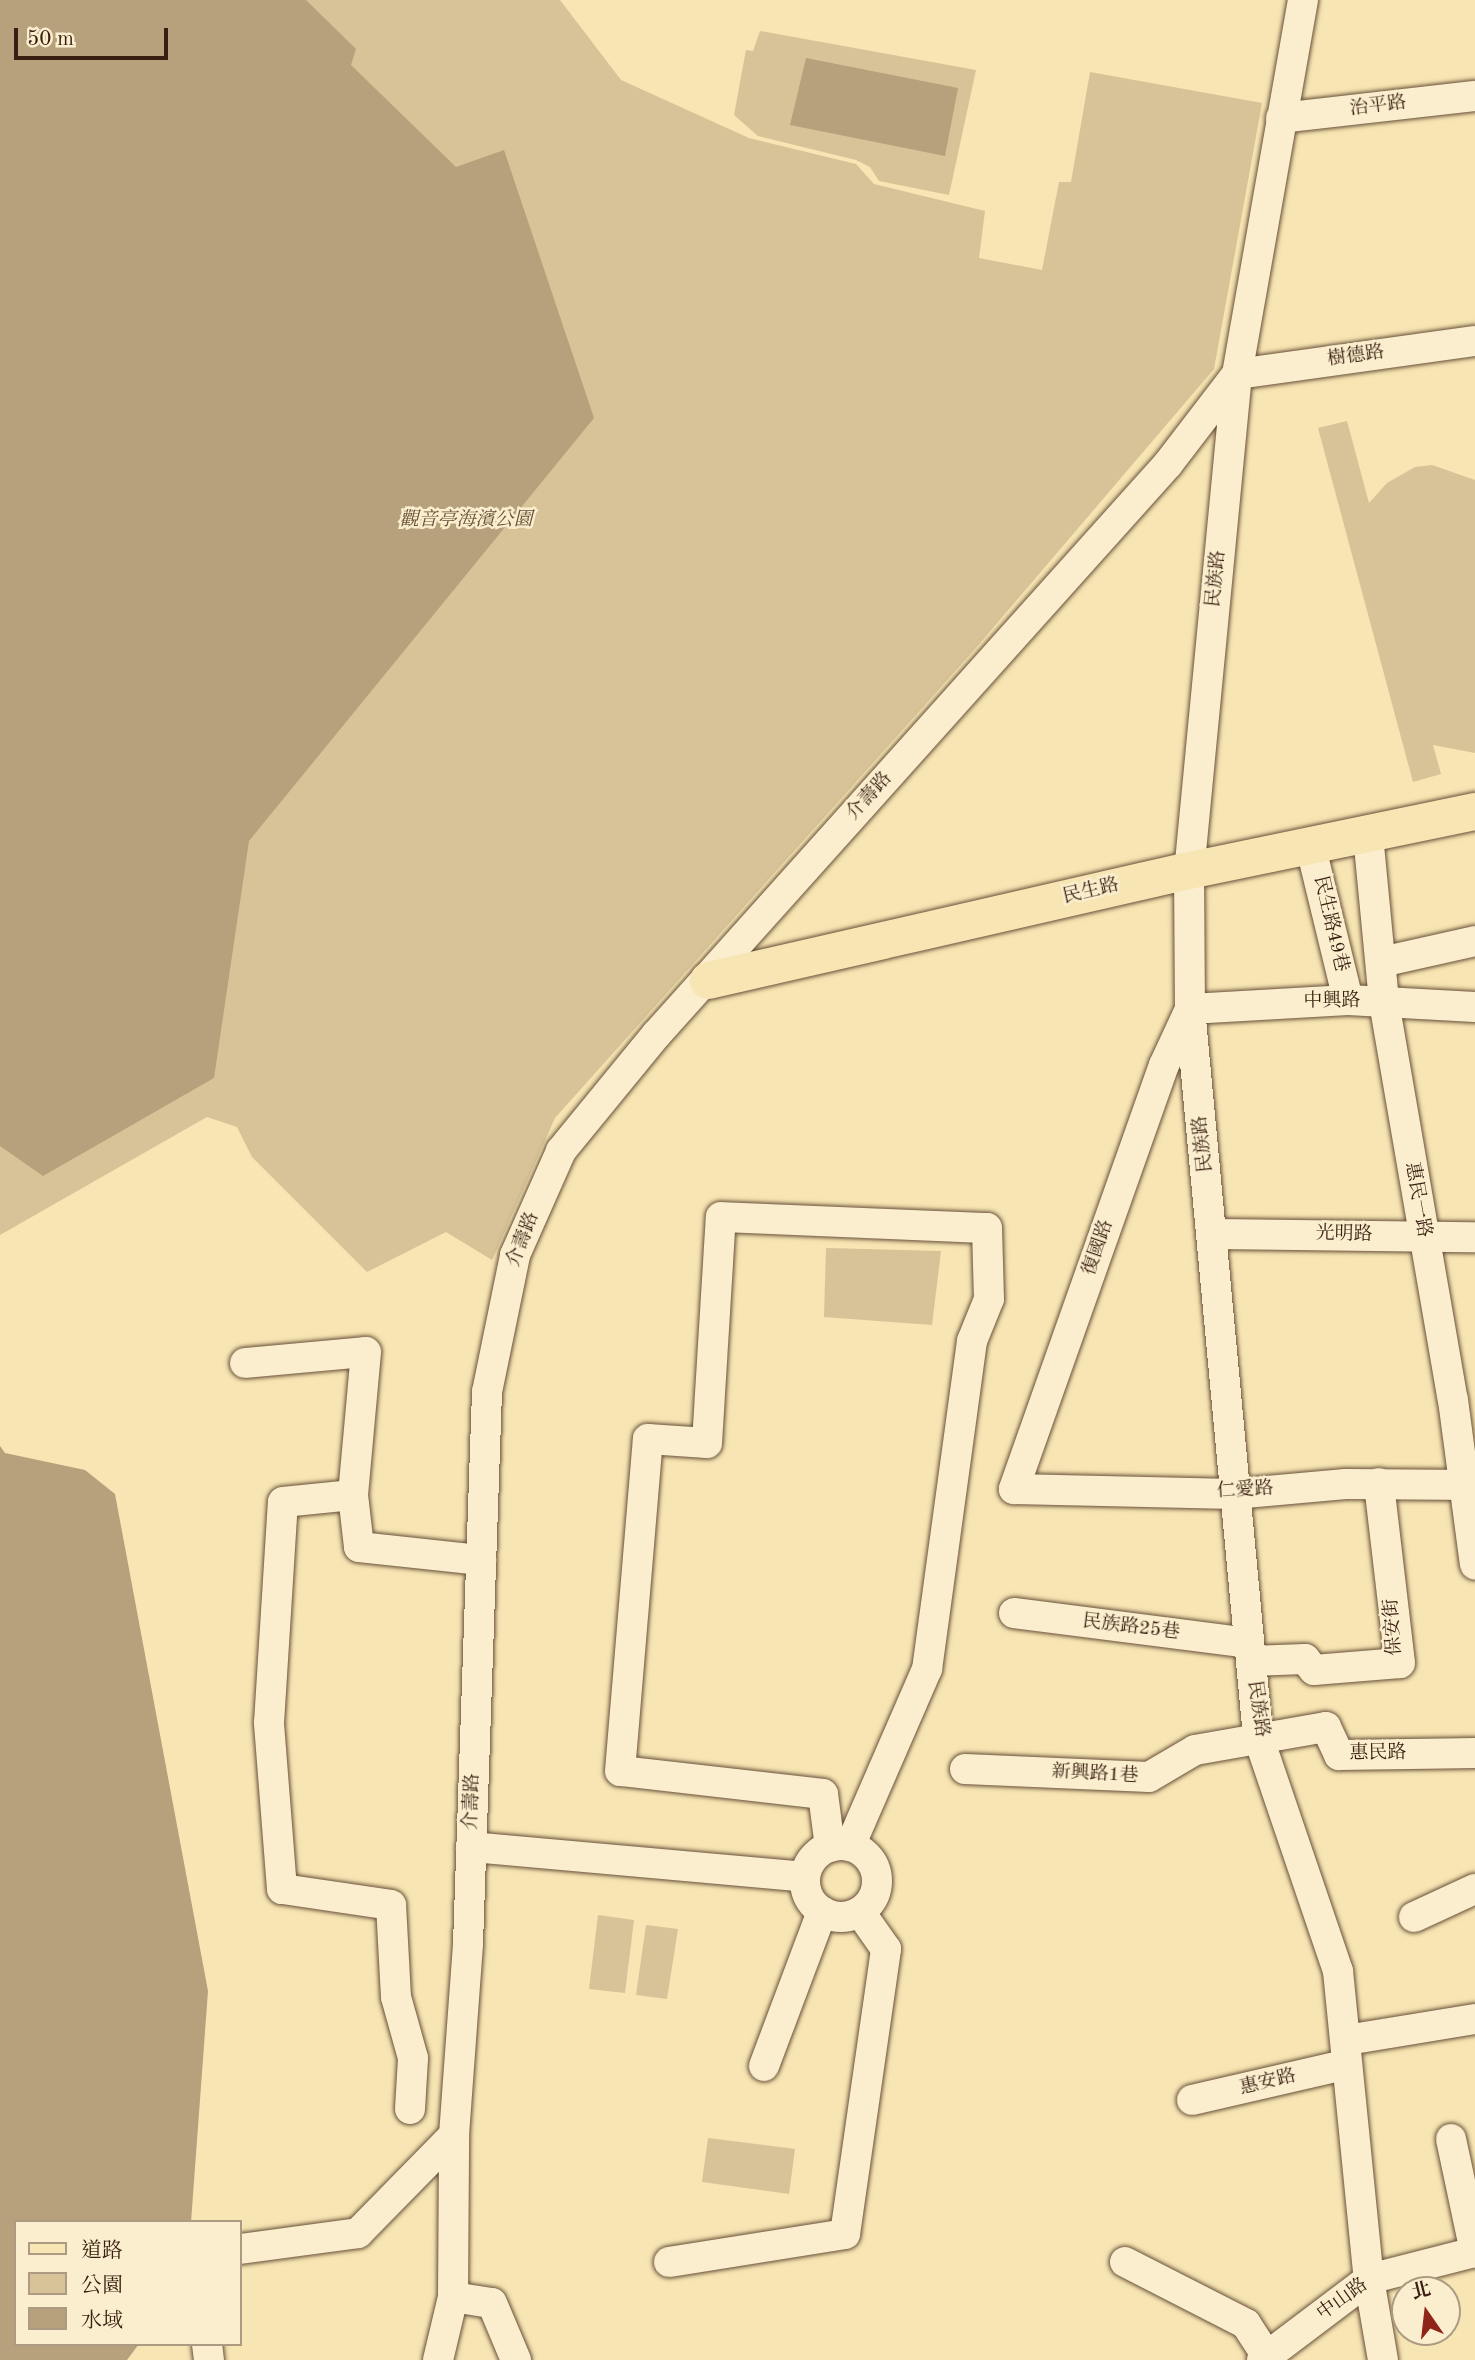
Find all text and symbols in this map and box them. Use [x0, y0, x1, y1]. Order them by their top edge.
scale bar [18, 14, 172, 58]
text: 50 m [27, 29, 74, 50]
street label: 治平路 [1348, 92, 1408, 122]
street label: 樹德路 [1326, 342, 1386, 372]
park label: 觀音亭海濱公園 [400, 510, 532, 532]
street label: 民族路 [1203, 549, 1231, 609]
street label: 介壽路 [842, 768, 898, 826]
street label: 民生路 [1061, 874, 1121, 910]
street label: 民生路49巷 [1308, 874, 1352, 974]
street label: 中興路 [1303, 990, 1361, 1014]
street label: 民族路 [1190, 1114, 1218, 1174]
street label: 惠民一路 [1399, 1161, 1435, 1239]
street label: 介壽路 [503, 1209, 545, 1271]
street label: 復國路 [1079, 1217, 1119, 1279]
street label: 光明路 [1315, 1223, 1373, 1247]
street label: 仁愛路 [1216, 1478, 1274, 1504]
street label: 保安街 [1381, 1598, 1407, 1656]
street label: 民族路25巷 [1081, 1611, 1181, 1645]
street label: 民族路 [1242, 1679, 1272, 1739]
street label: 惠民路 [1349, 1742, 1407, 1766]
street label: 新興路1巷 [1051, 1761, 1139, 1789]
street label: 介壽路 [461, 1773, 485, 1831]
street label: 惠安路 [1238, 2065, 1298, 2101]
legend [14, 2220, 242, 2346]
text: 道路 [81, 2241, 123, 2262]
street label: 中山路 [1313, 2274, 1373, 2326]
text: 公園 [81, 2276, 123, 2297]
north arrow [1391, 2276, 1461, 2346]
text: 北 [1410, 2281, 1433, 2304]
text: 水域 [81, 2311, 123, 2332]

